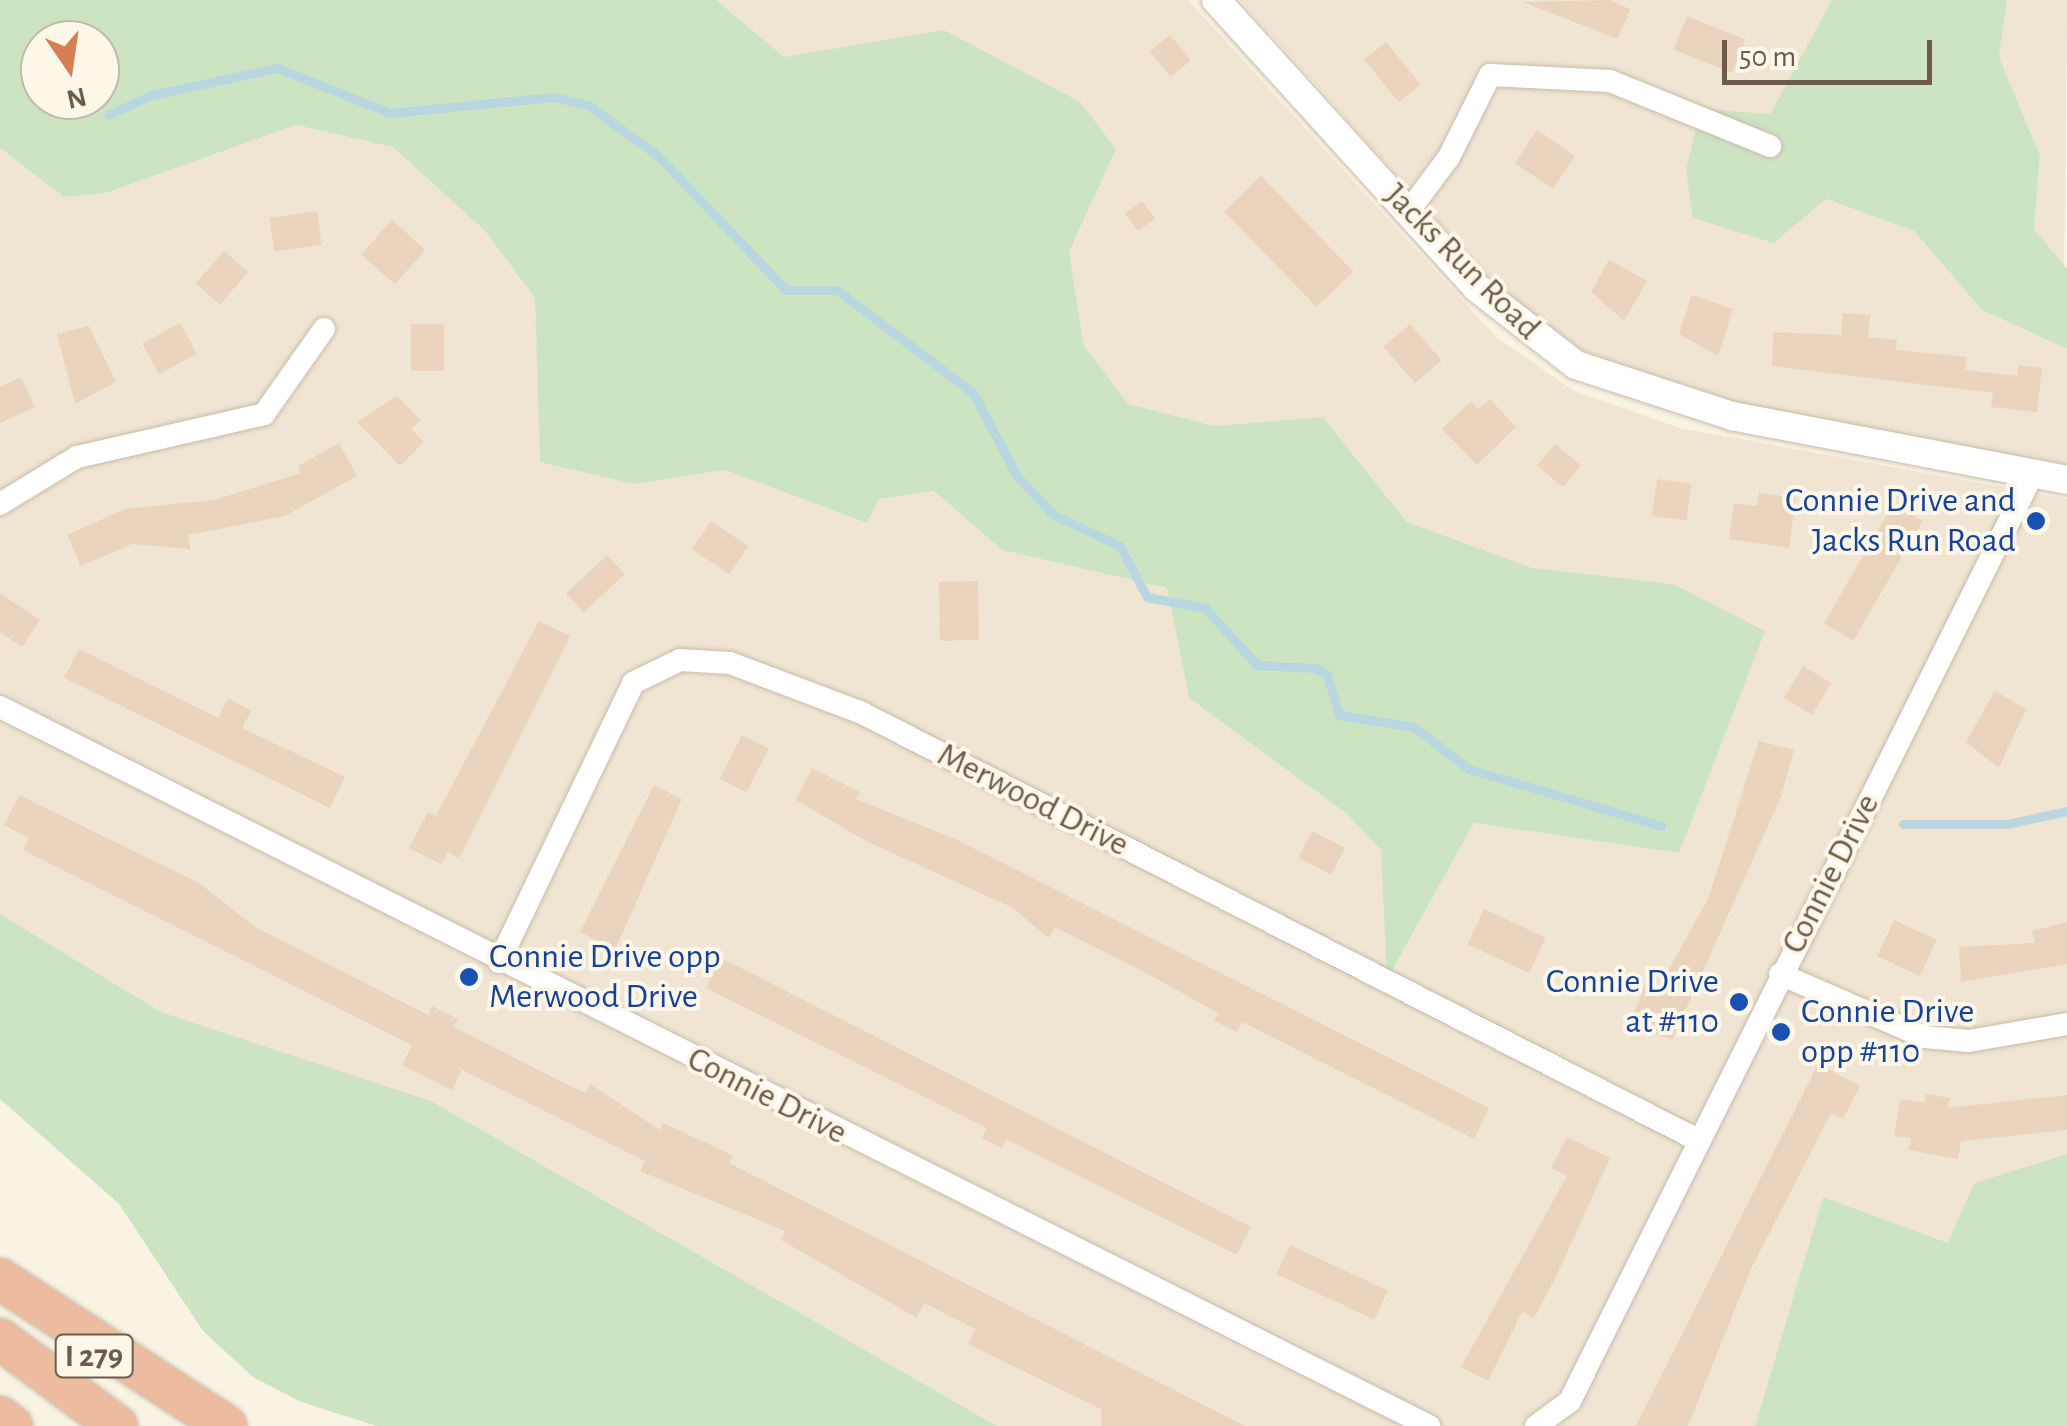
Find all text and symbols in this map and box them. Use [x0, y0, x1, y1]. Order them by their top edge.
north arrow [20, 20, 120, 120]
scale bar [1727, 20, 1937, 82]
text: 50 m [1739, 42, 1796, 72]
text: N [64, 81, 89, 113]
street label: Jacks Run Road [1375, 175, 1549, 349]
place label: Connie Drive and Jacks Run Road [1785, 480, 2016, 562]
marker: Connie Drive and Jacks Run Road [2025, 510, 2047, 532]
street label: Merwood Drive [930, 734, 1136, 866]
street label: Connie Drive [1773, 787, 1889, 961]
place label: Connie Drive opp Merwood Drive [489, 936, 721, 1018]
place label: Connie Drive at #110 [1546, 961, 1719, 1043]
marker: Connie Drive opp Merwood Drive [458, 966, 480, 988]
marker: Connie Drive at #110 [1728, 991, 1750, 1013]
place label: Connie Drive opp #110 [1801, 991, 1974, 1073]
marker: Connie Drive opp #110 [1770, 1021, 1792, 1043]
street label: Connie Drive [680, 1038, 854, 1154]
road number: I 279 [54, 1329, 134, 1383]

